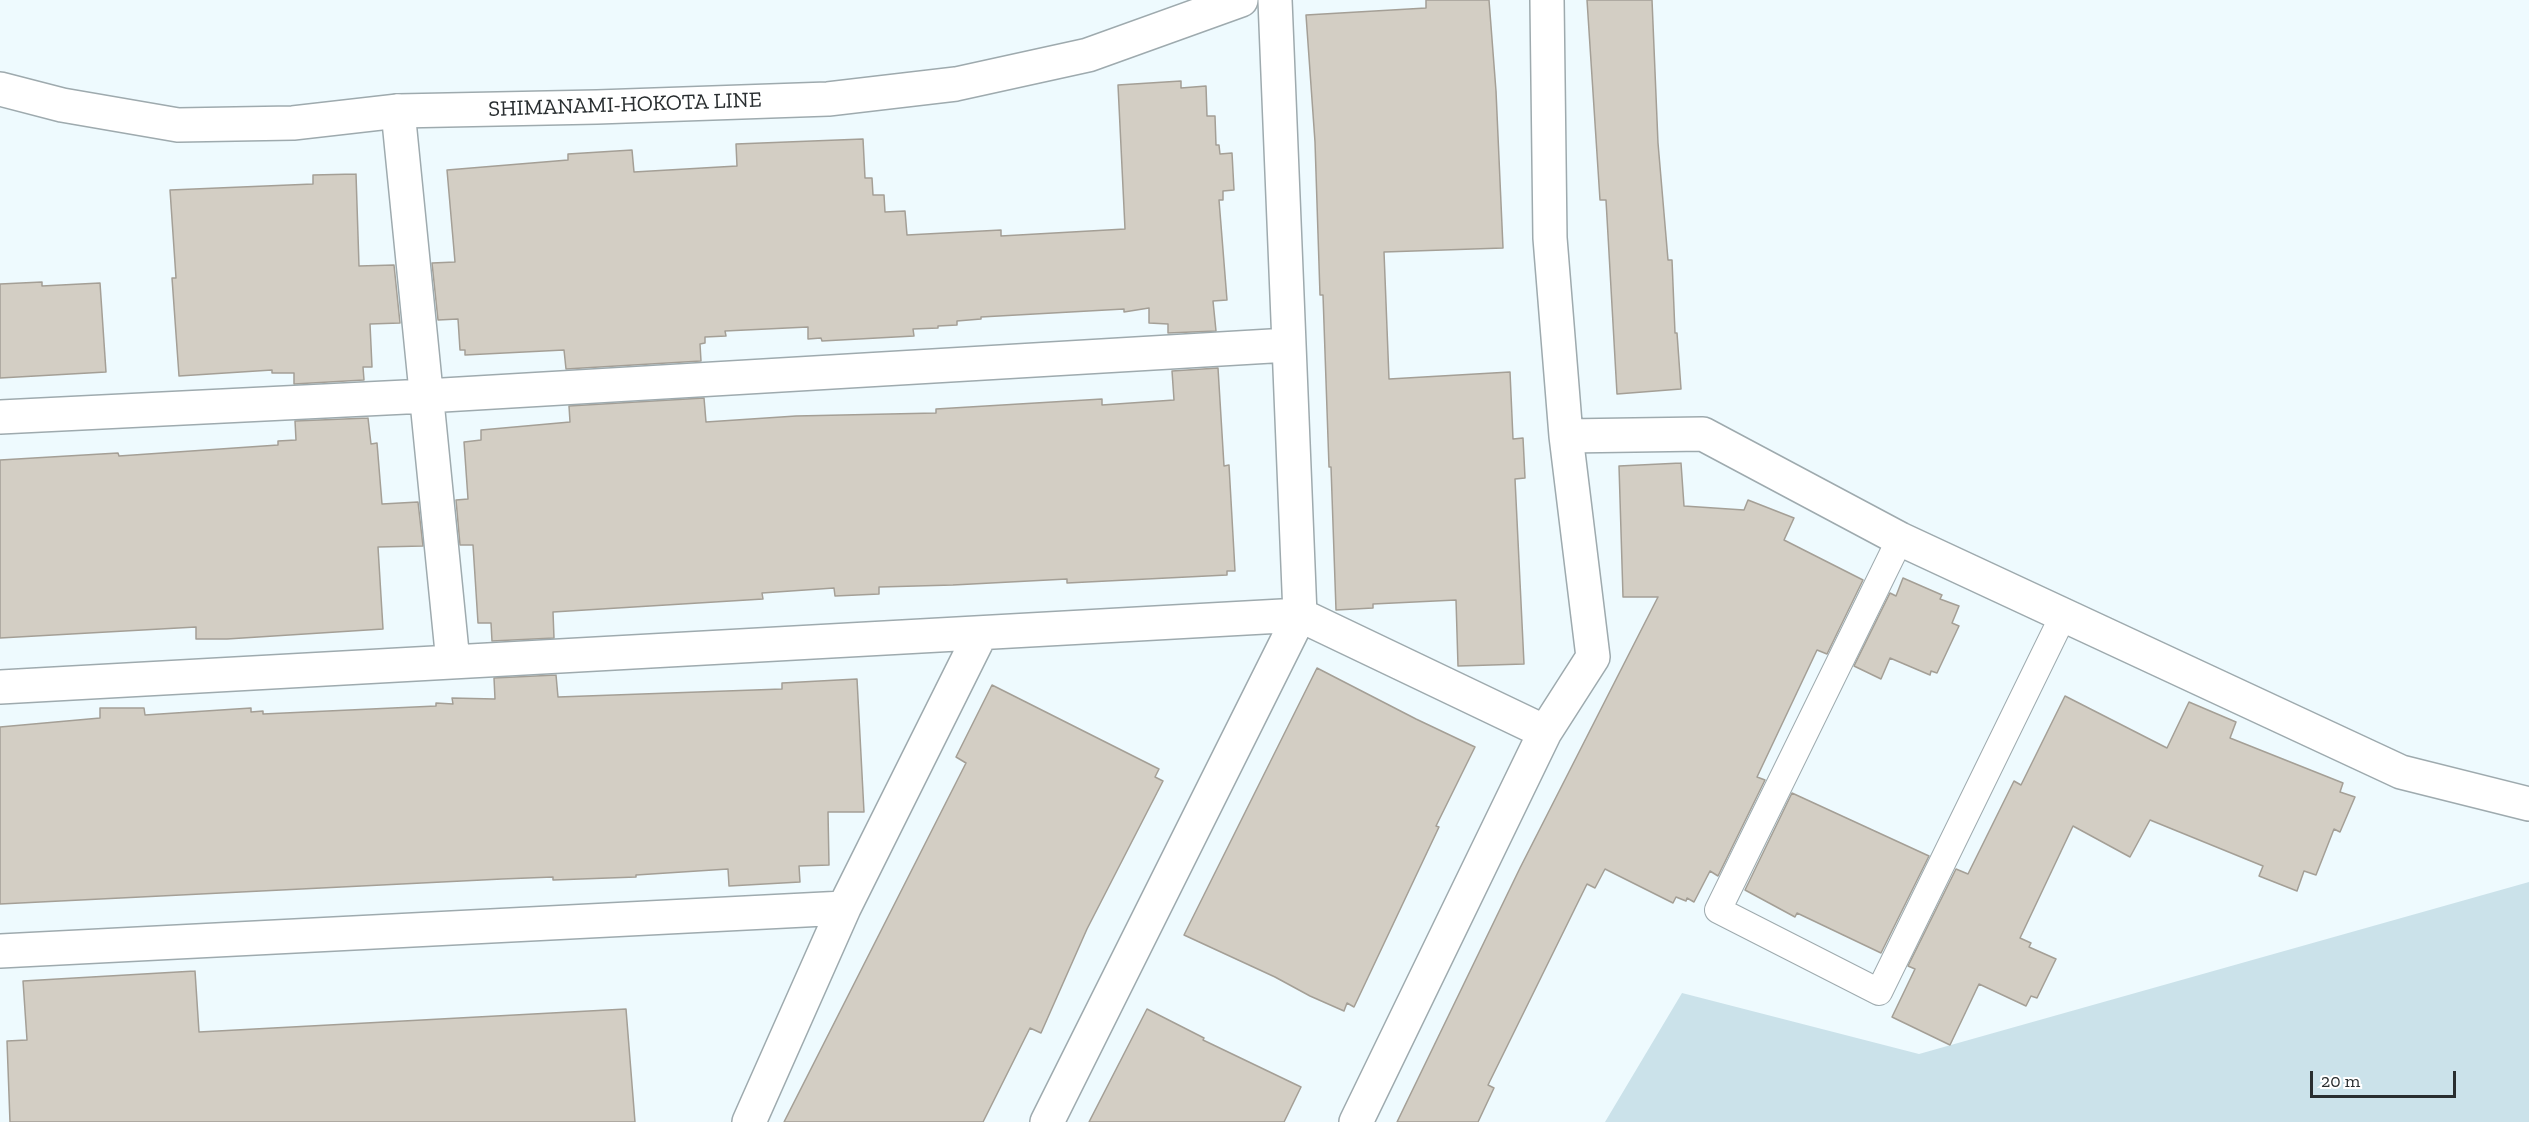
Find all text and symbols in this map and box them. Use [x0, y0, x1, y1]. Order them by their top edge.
street label: SHIMANAMI-HOKOTA LINE [488, 87, 762, 123]
scale bar [2313, 1059, 2458, 1097]
text: 20 m [2321, 1070, 2360, 1092]

